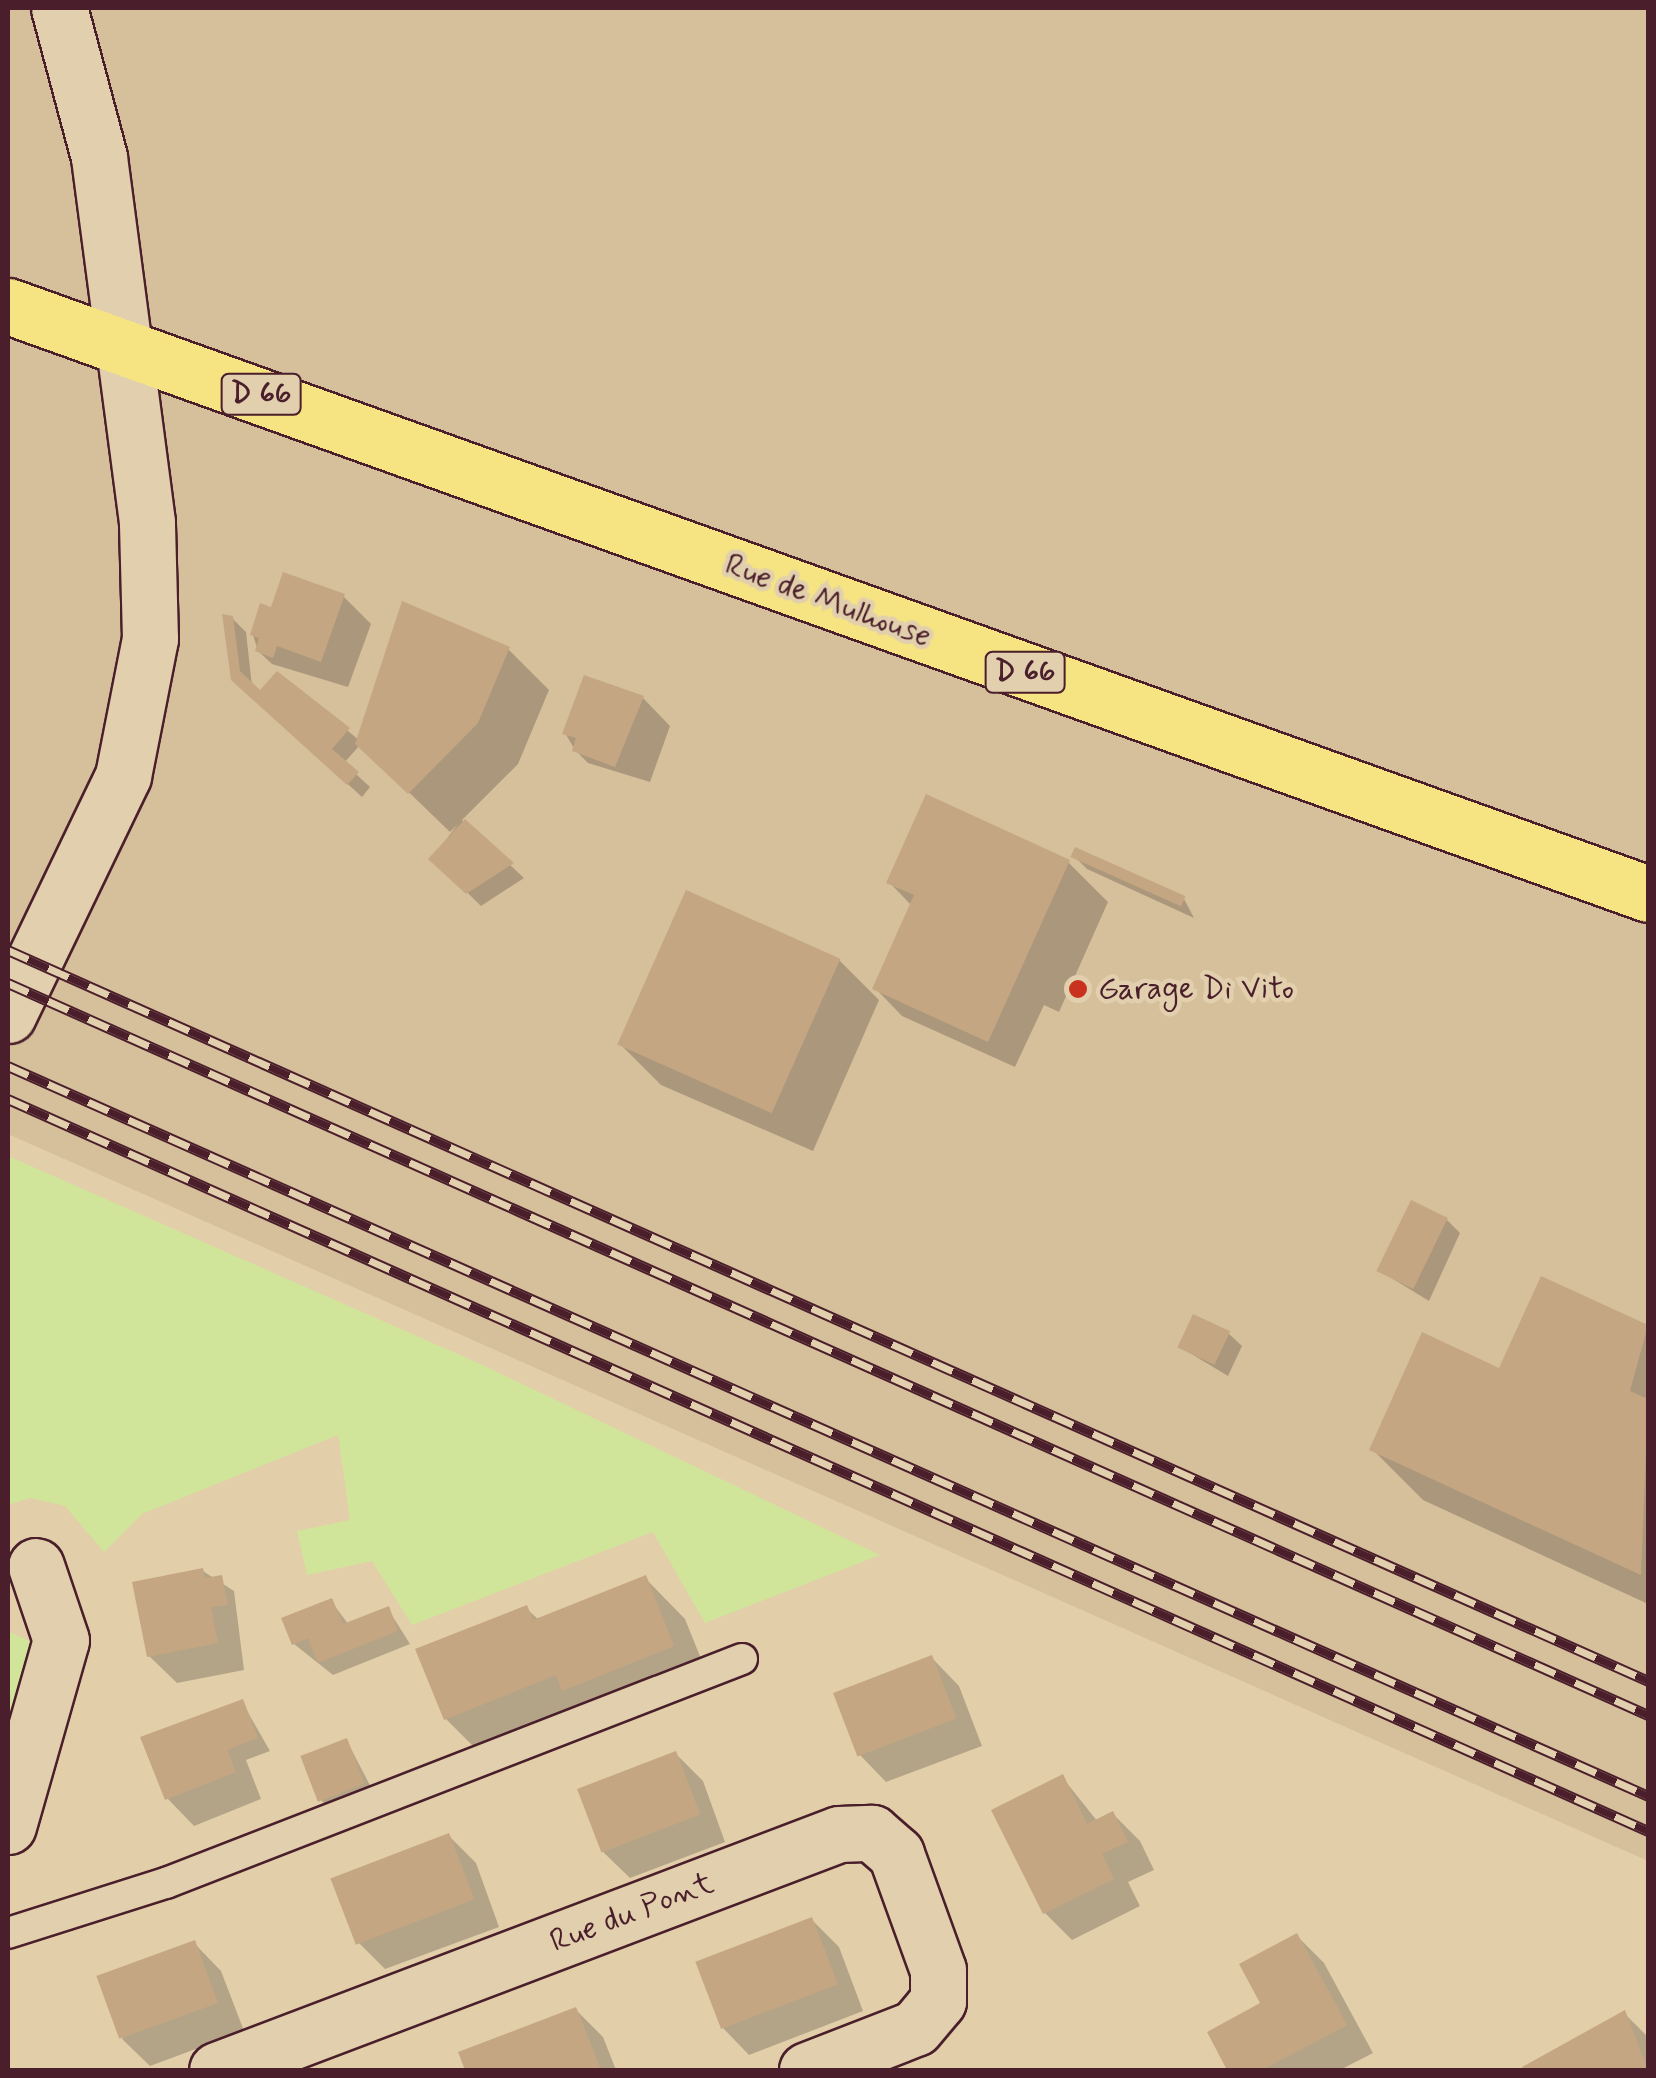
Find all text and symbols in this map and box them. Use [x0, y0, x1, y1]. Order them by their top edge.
road number: D 66 [218, 369, 304, 419]
street label: Rue de Mulhouse [719, 546, 937, 656]
road number: D 66 [982, 647, 1068, 697]
place label: Garage Di Vito [1098, 970, 1292, 1008]
marker: Garage Di Vito [1067, 978, 1089, 1000]
street label: Rue du Pont [552, 1867, 712, 1959]

